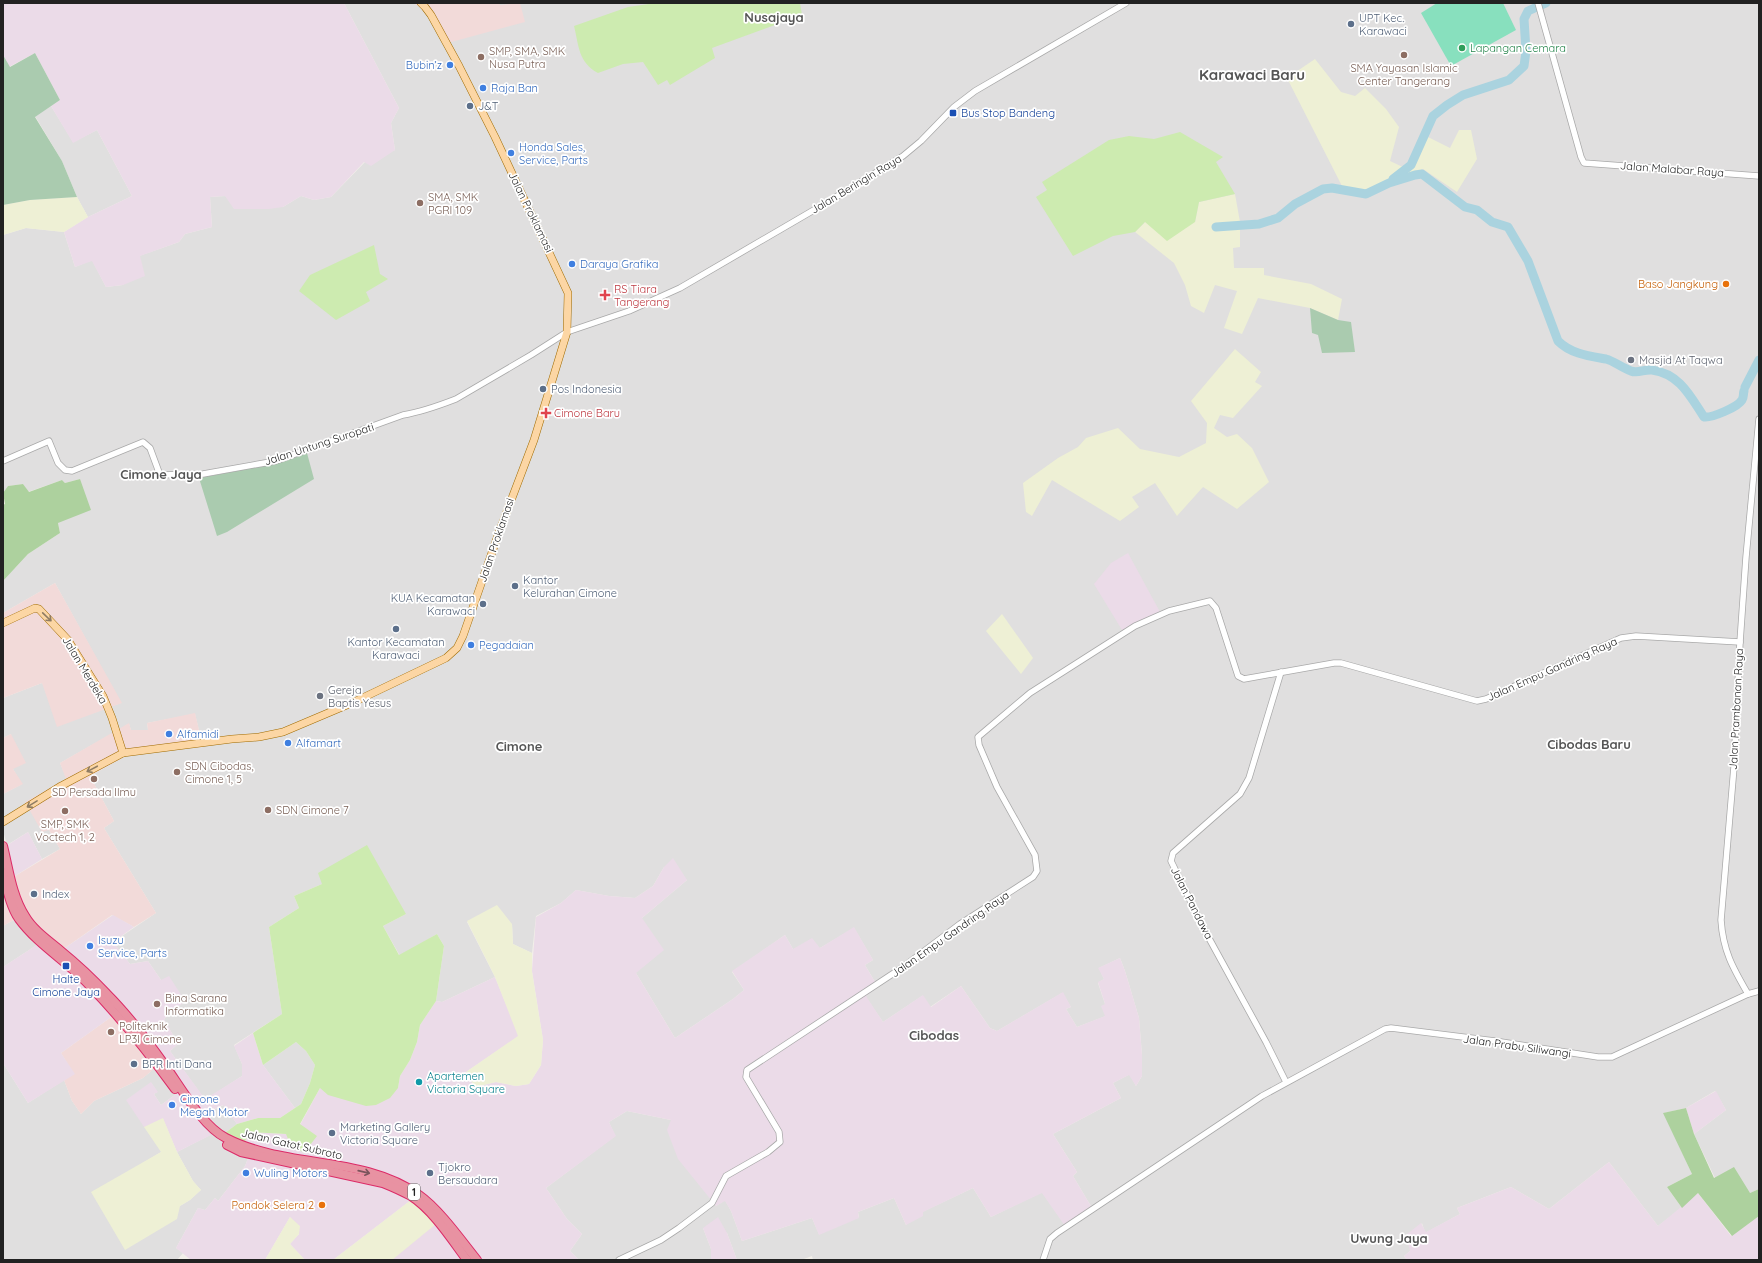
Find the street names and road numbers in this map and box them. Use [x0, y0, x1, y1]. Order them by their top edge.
street label: Jalan Beringin Raya [808, 151, 904, 217]
street label: Jalan Malabar Raya [1620, 158, 1724, 180]
street label: Jalan Proklamasi [505, 169, 557, 255]
street label: Jalan Untung Suropati [262, 420, 376, 468]
street label: Jalan Proklamasi [475, 496, 517, 584]
street label: Jalan Merdeka [59, 634, 111, 706]
street label: Jalan Empu Gandring Raya [1485, 634, 1619, 704]
street label: Jalan Prambanan Raya [1726, 648, 1746, 770]
street label: Jalan Pandawa [1168, 864, 1216, 942]
street label: Jalan Empu Gandring Raya [888, 888, 1012, 980]
street label: Jalan Prabu Siliwangi [1462, 1032, 1572, 1060]
street label: Jalan Gatot Subroto [240, 1126, 344, 1162]
road number: 1 [408, 1184, 420, 1200]

